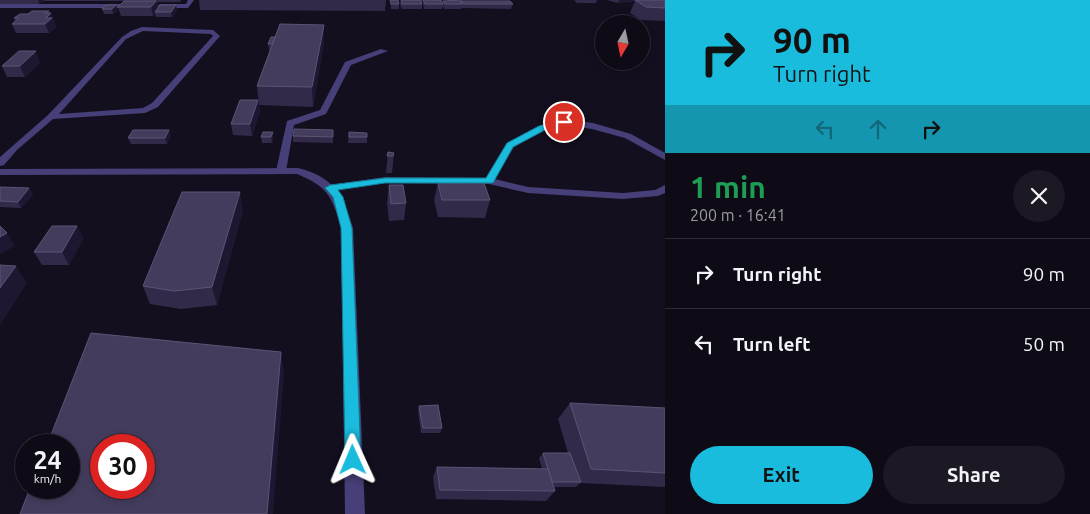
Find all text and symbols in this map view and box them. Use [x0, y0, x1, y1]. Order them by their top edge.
north arrow [595, 15, 650, 70]
map controls [595, 15, 650, 70]
icon: right [690, 20, 755, 85]
text: 90 m [773, 20, 851, 60]
text: Turn right [773, 61, 871, 86]
pin [543, 101, 585, 143]
icon: arrive [550, 108, 578, 136]
icon: left [811, 115, 839, 143]
icon: ahead [864, 115, 892, 143]
icon: right [917, 115, 945, 143]
text: 1 min [690, 170, 766, 204]
button: close [1013, 170, 1065, 222]
text: 200 m · 16:41 [690, 206, 786, 224]
icon: right [690, 260, 718, 288]
text: Turn right [733, 263, 821, 285]
text: 90 m [1023, 263, 1065, 285]
icon: left [690, 330, 718, 358]
text: Turn left [733, 333, 811, 355]
text: 50 m [1023, 333, 1065, 355]
position arrow [326, 433, 378, 485]
speed limit sign: 30 [90, 434, 155, 499]
text: 24 [33, 446, 62, 474]
button: Exit [690, 446, 873, 504]
button: Share [883, 446, 1065, 504]
text: km/h [34, 472, 61, 485]

